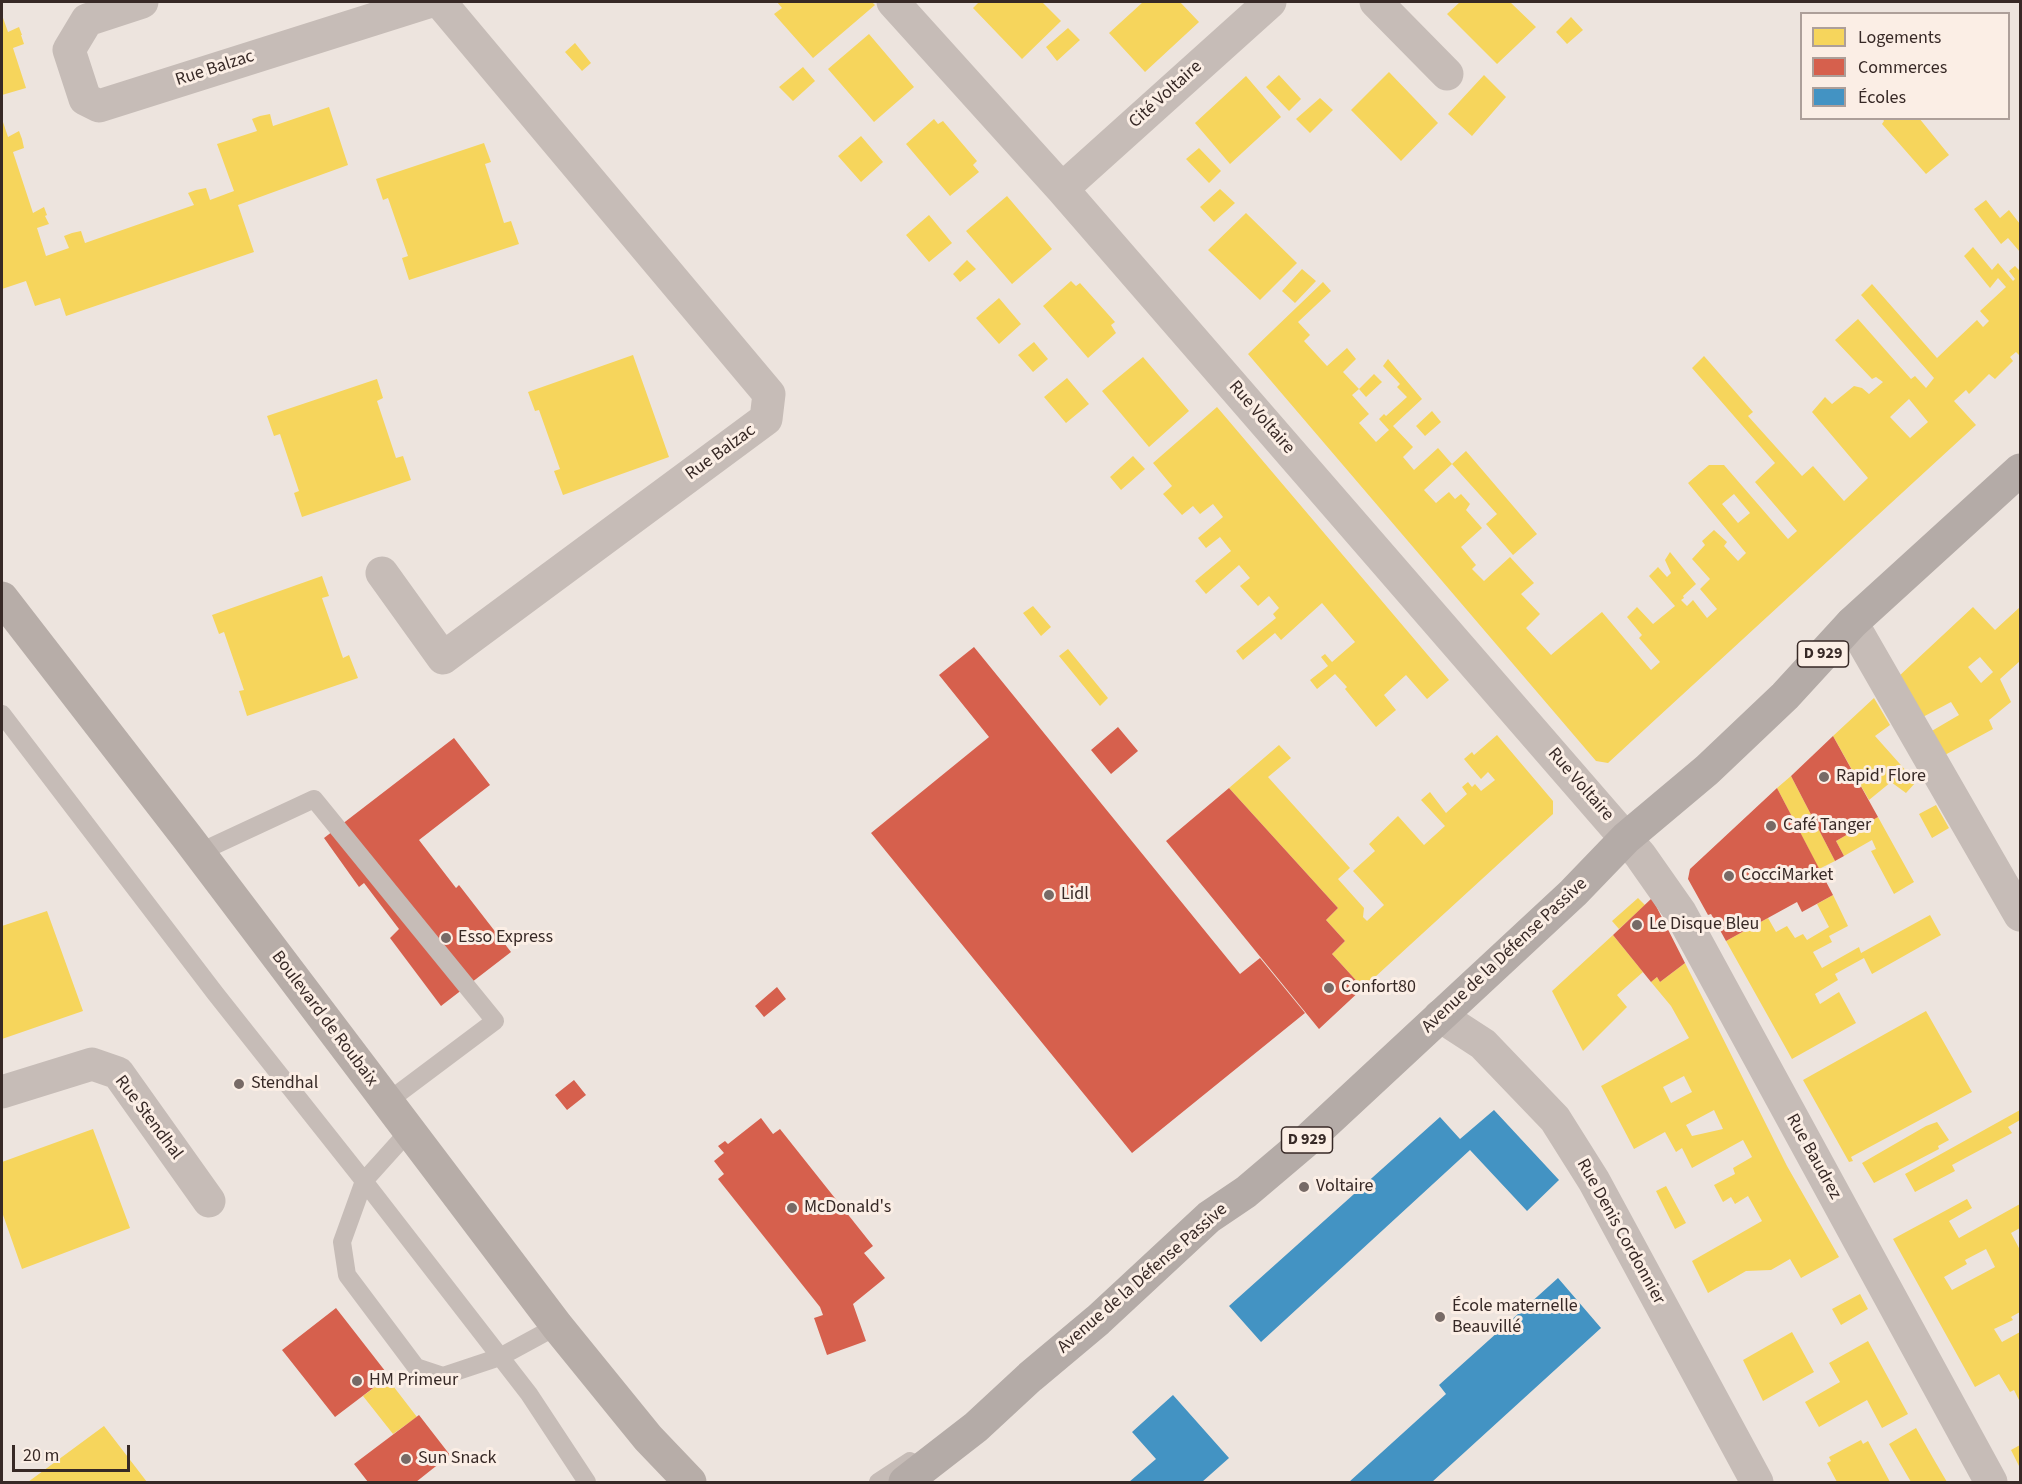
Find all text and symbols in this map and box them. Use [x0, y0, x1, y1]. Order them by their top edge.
legend [1800, 12, 2010, 120]
text: Logements [1858, 25, 1941, 50]
street label: Rue Balzac [173, 46, 257, 92]
text: Commerces [1858, 55, 1947, 80]
street label: Cité Voltaire [1125, 57, 1207, 133]
text: Écoles [1858, 85, 1906, 110]
street label: Rue Voltaire [1223, 377, 1299, 459]
street label: Rue Balzac [682, 420, 760, 486]
road number: D 929 [1798, 641, 1848, 667]
street label: Rue Voltaire [1542, 744, 1618, 826]
place label: Rapid' Flore [1836, 766, 1926, 788]
marker: Rapid' Flore [1817, 770, 1831, 784]
place label: Café Tanger [1783, 815, 1871, 837]
marker: Café Tanger [1764, 819, 1778, 833]
place label: CocciMarket [1741, 865, 1833, 887]
marker: CocciMarket [1722, 869, 1736, 883]
street label: Avenue de la Défense Passive [1418, 874, 1592, 1038]
place label: Lidl [1061, 884, 1089, 906]
marker: Lidl [1042, 888, 1056, 902]
place label: Le Disque Bleu [1649, 914, 1759, 936]
marker: Le Disque Bleu [1630, 918, 1644, 932]
place label: Esso Express [458, 927, 553, 949]
marker: Esso Express [439, 931, 453, 945]
street label: Boulevard de Roubaix [266, 947, 382, 1091]
place label: Confort80 [1341, 977, 1416, 999]
marker: Confort80 [1322, 981, 1336, 995]
street label: Rue Stendhal [109, 1072, 187, 1164]
place label: Stendhal [251, 1073, 318, 1095]
marker: Stendhal [232, 1077, 246, 1091]
street label: Rue Baudrez [1781, 1110, 1845, 1204]
road number: D 929 [1282, 1127, 1332, 1153]
street label: Rue Denis Cordonnier [1571, 1155, 1669, 1309]
place label: Voltaire [1316, 1176, 1374, 1198]
marker: Voltaire [1297, 1180, 1311, 1194]
place label: McDonald's [804, 1197, 891, 1219]
street label: Avenue de la Défense Passive [1054, 1199, 1232, 1359]
marker: McDonald's [785, 1201, 799, 1215]
place label: École maternelle Beauvillé [1452, 1296, 1578, 1338]
marker: École maternelle Beauvillé [1433, 1310, 1447, 1324]
place label: HM Primeur [369, 1370, 458, 1392]
marker: HM Primeur [350, 1374, 364, 1388]
scale bar [15, 1433, 134, 1471]
text: 20 m [23, 1443, 59, 1468]
place label: Sun Snack [418, 1448, 496, 1470]
marker: Sun Snack [399, 1452, 413, 1466]

